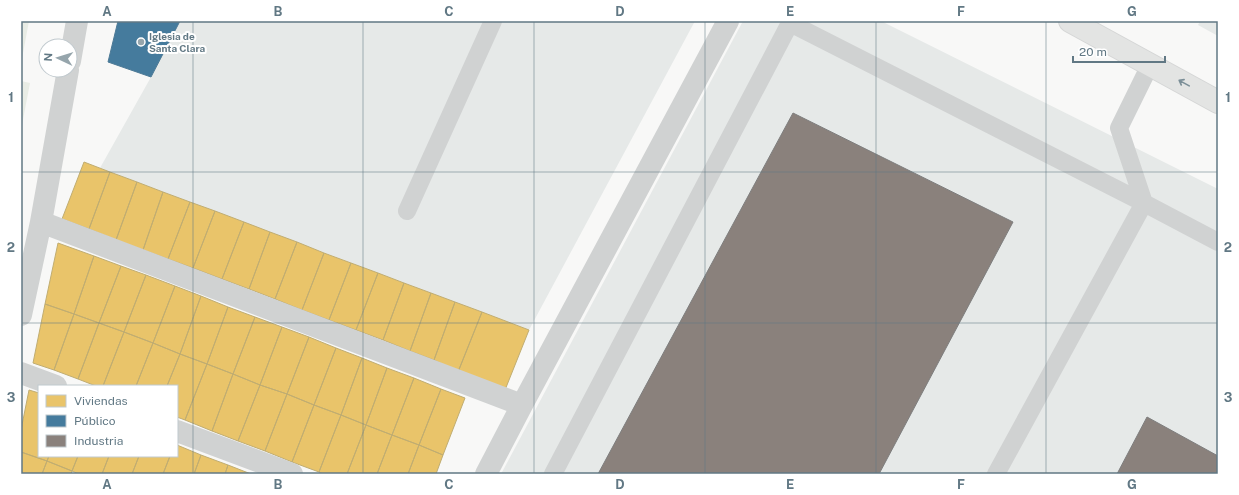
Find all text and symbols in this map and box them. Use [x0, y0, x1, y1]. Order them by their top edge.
text: A [102, 4, 112, 19]
text: B [274, 4, 283, 19]
text: C [444, 4, 454, 19]
text: D [615, 4, 625, 19]
text: E [786, 4, 794, 19]
text: F [957, 4, 965, 19]
text: G [1127, 4, 1137, 19]
place label: Iglesia de Santa Clara [149, 30, 205, 54]
marker: Iglesia de Santa Clara [136, 37, 146, 47]
north arrow [38, 38, 78, 78]
scale bar [1073, 38, 1165, 64]
text: 20 m [1079, 45, 1107, 59]
text: N [42, 53, 54, 62]
one-way arrow [1178, 79, 1190, 87]
text: 1 [8, 90, 14, 105]
text: 1 [1225, 90, 1231, 105]
text: 2 [7, 240, 15, 255]
text: 2 [1224, 240, 1232, 255]
legend [38, 385, 178, 457]
text: 3 [7, 390, 16, 405]
text: 3 [1224, 390, 1233, 405]
text: Viviendas [74, 394, 128, 408]
text: Público [74, 414, 116, 428]
text: Industria [74, 434, 123, 448]
text: A [102, 477, 112, 492]
text: B [274, 477, 283, 492]
text: C [444, 477, 454, 492]
text: D [615, 477, 625, 492]
text: E [786, 477, 794, 492]
text: F [957, 477, 965, 492]
text: G [1127, 477, 1137, 492]

